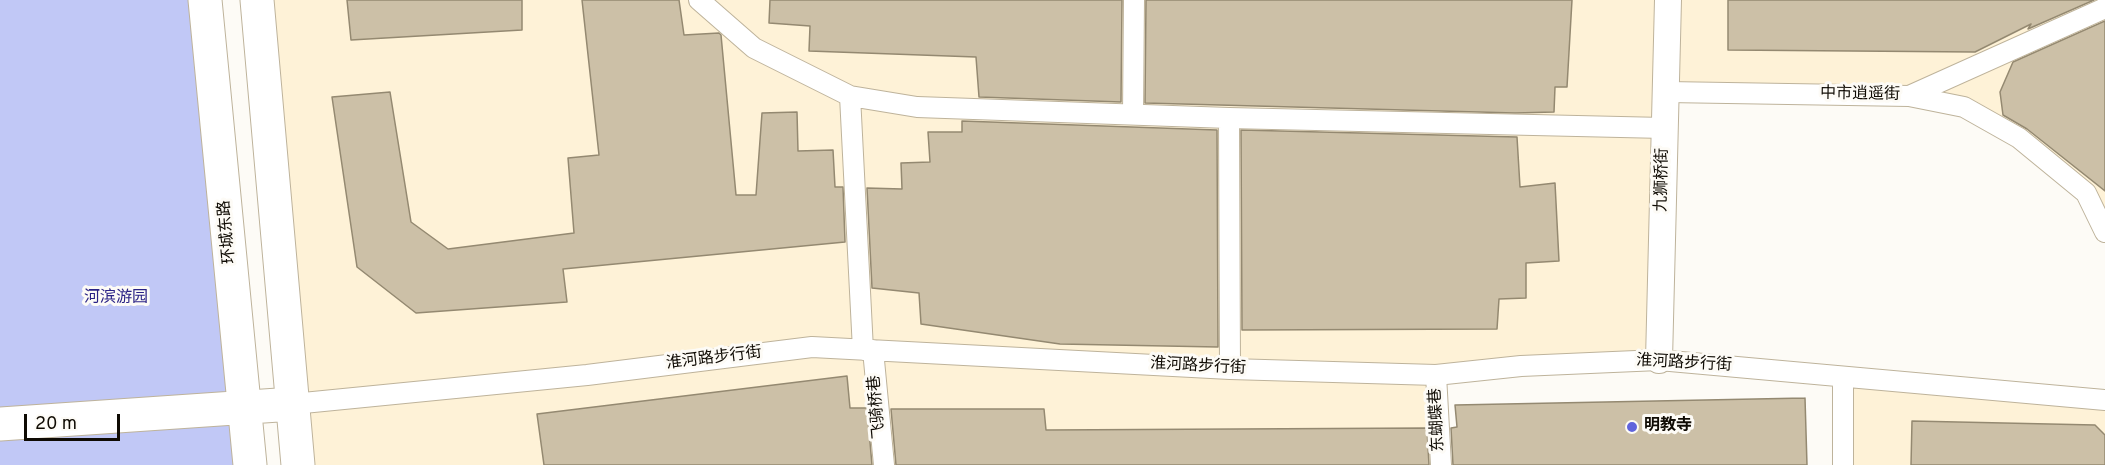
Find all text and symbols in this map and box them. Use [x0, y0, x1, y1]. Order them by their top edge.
street label: 中市逍遥街 [1820, 85, 1900, 105]
street label: 九狮桥街 [1653, 148, 1673, 212]
street label: 环城东路 [216, 199, 240, 265]
park label: 河滨游园 [84, 289, 148, 309]
street label: 淮河路步行街 [665, 344, 763, 374]
street label: 淮河路步行街 [1636, 352, 1732, 376]
street label: 淮河路步行街 [1150, 355, 1246, 379]
street label: 飞骑桥巷 [866, 374, 890, 440]
street label: 东蝴蝶巷 [1427, 388, 1449, 452]
scale bar [27, 402, 123, 440]
text: 20 m [35, 413, 77, 436]
place label: 明教寺 [1644, 417, 1692, 437]
marker: 明教寺 [1625, 420, 1639, 434]

